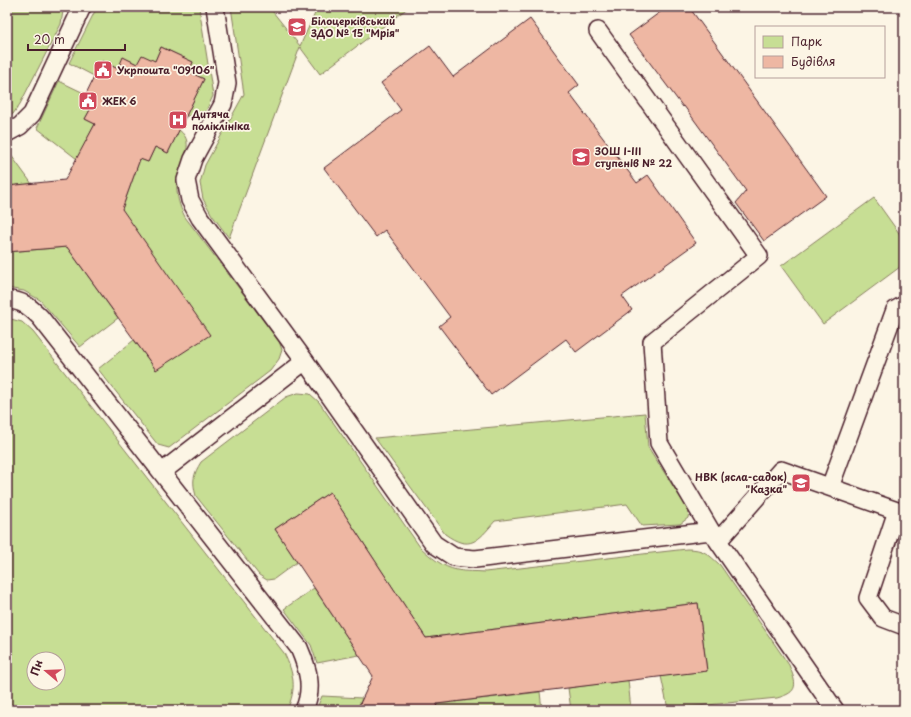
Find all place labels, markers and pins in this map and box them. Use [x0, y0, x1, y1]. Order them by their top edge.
place label: Білоцерківський ЗДО № 15 "Мрія" [310, 13, 400, 40]
school or university icon: Білоцерківський ЗДО № 15 "Мрія" [286, 16, 308, 38]
public building icon: Укрпошта "09106" [92, 59, 114, 81]
place label: Укрпошта "09106" [116, 62, 215, 77]
public building icon: ЖЕК 6 [77, 90, 99, 112]
place label: ЖЕК 6 [102, 93, 136, 108]
place label: Дитяча поліклініка [191, 106, 250, 133]
hospital icon: Дитяча поліклініка [167, 109, 189, 131]
place label: ЗОШ І-ІІІ ступенів № 22 [594, 143, 672, 170]
school or university icon: ЗОШ І-ІІІ ступенів № 22 [570, 146, 592, 168]
place label: НВК (ясла-садок) "Казка" [695, 469, 787, 496]
school or university icon: НВК (ясла-садок) "Казка" [790, 472, 812, 494]

